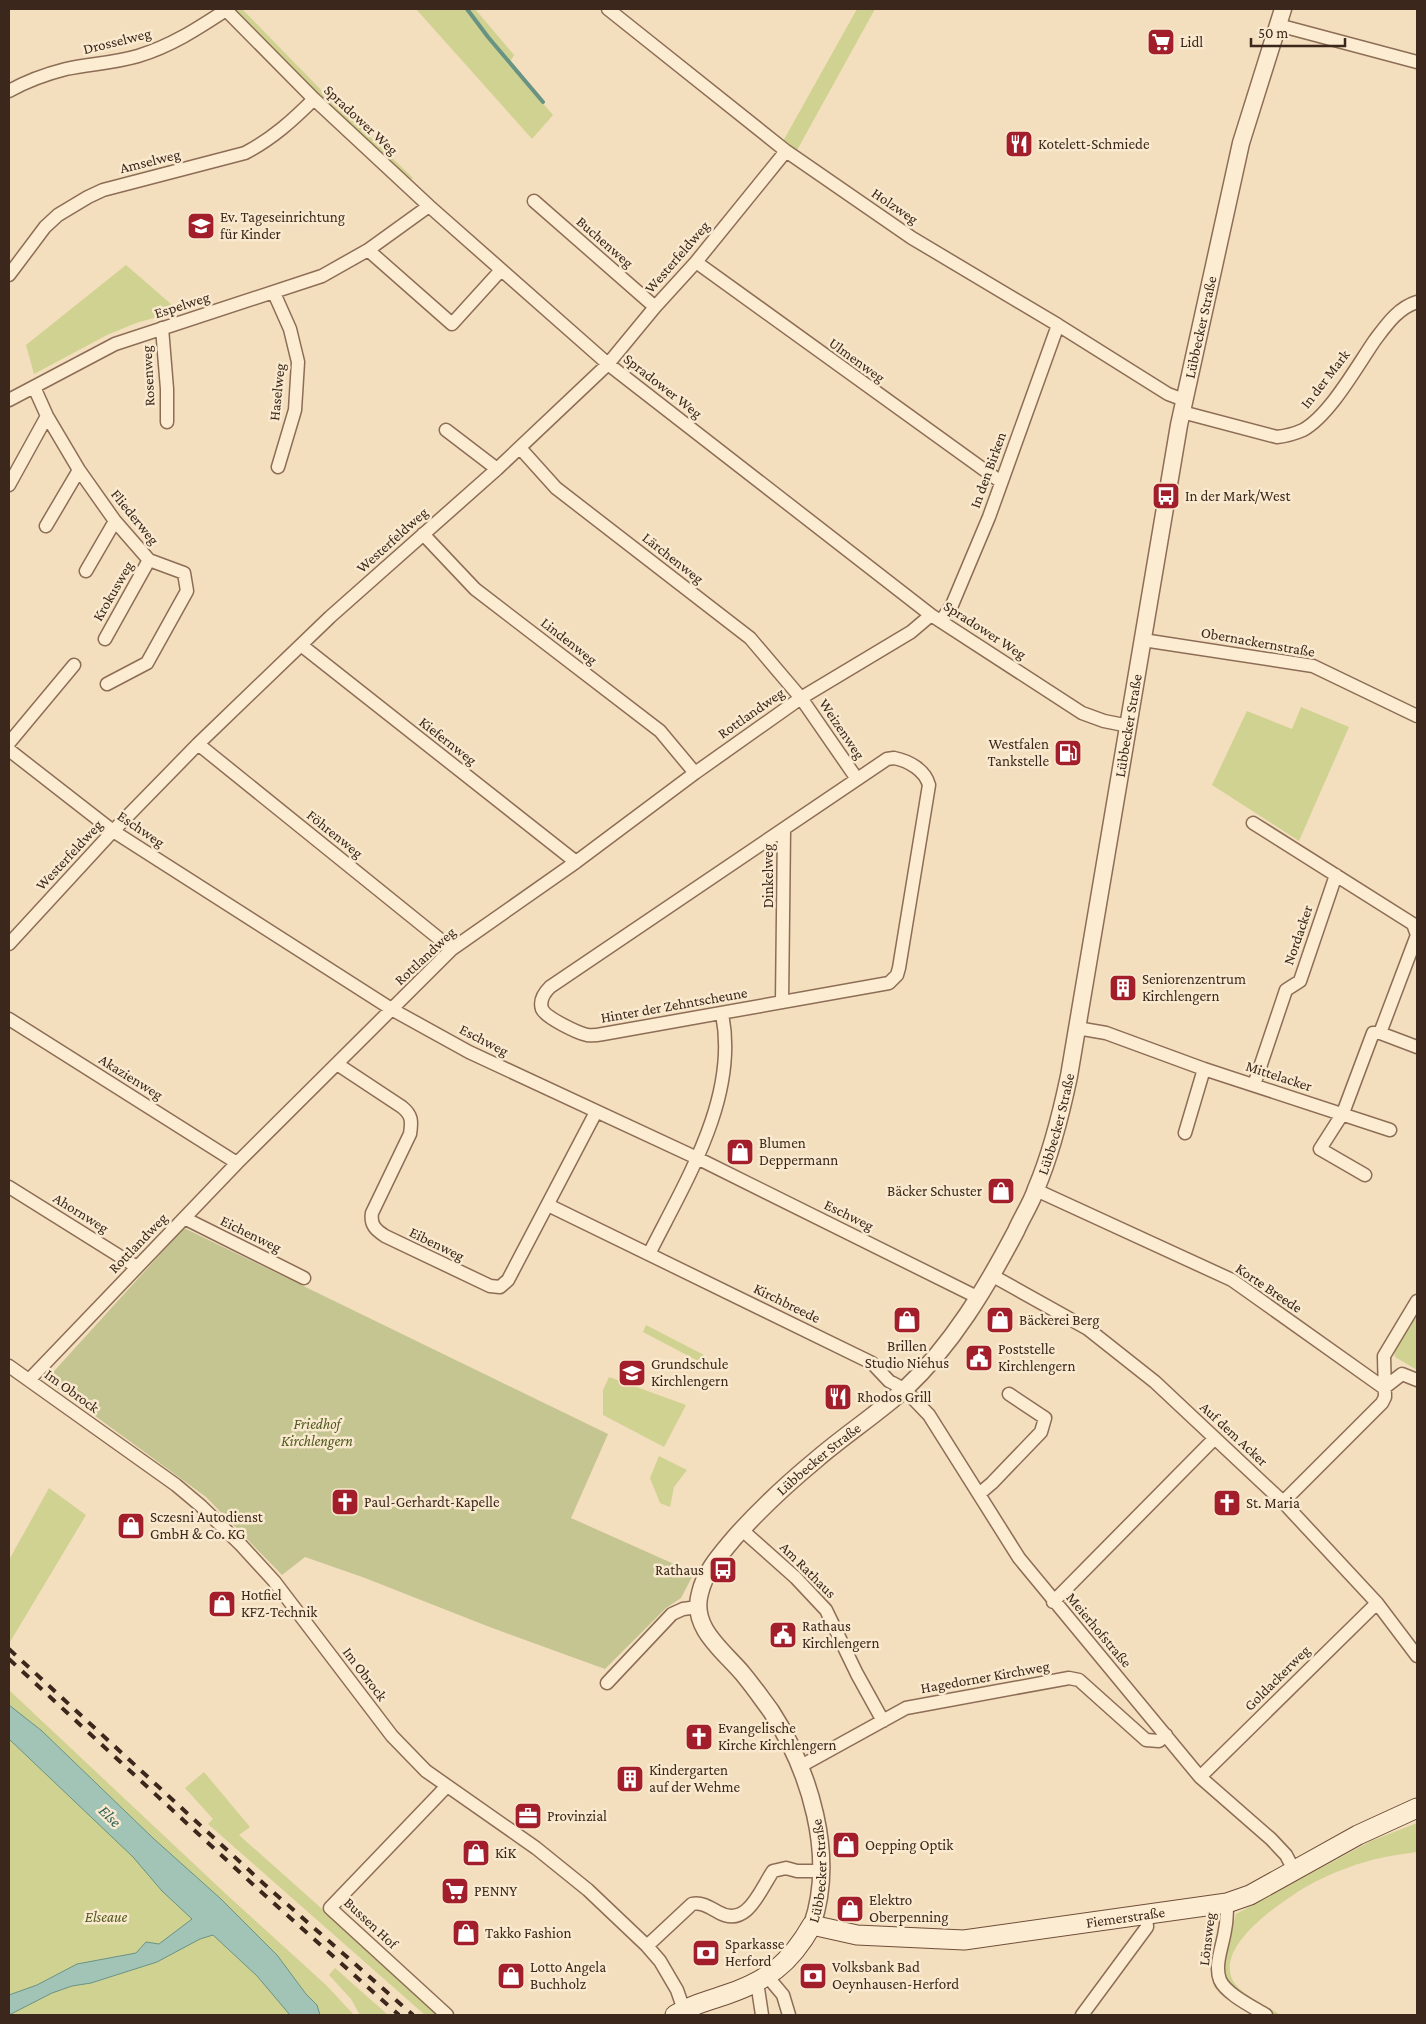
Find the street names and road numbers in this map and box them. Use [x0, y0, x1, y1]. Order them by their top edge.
street label: Drosselweg [81, 25, 153, 58]
street label: Spradower Weg [320, 82, 401, 159]
street label: Amselweg [118, 146, 182, 177]
street label: Holzweg [868, 185, 921, 228]
street label: Buchenweg [573, 213, 637, 272]
street label: Westerfeldweg [641, 218, 713, 297]
street label: Lübbecker Straße [1181, 274, 1220, 380]
street label: Espelweg [152, 289, 212, 322]
street label: Ulmenweg [825, 334, 888, 386]
street label: Rosenweg [138, 345, 159, 407]
street label: In der Mark [1297, 346, 1353, 411]
street label: Spradower Weg [620, 351, 705, 422]
street label: Haselweg [266, 362, 289, 422]
street label: In den Birken [967, 430, 1009, 510]
street label: Fliederweg [107, 486, 162, 548]
street label: Westerfeldweg [353, 504, 431, 577]
street label: Lärchenweg [639, 529, 707, 588]
street label: Krokusweg [89, 558, 137, 624]
street label: Spradower Weg [940, 597, 1029, 663]
street label: Lindenweg [537, 614, 600, 669]
street label: Obernackernstraße [1200, 624, 1317, 660]
street label: Lübbecker Straße [1112, 673, 1145, 778]
street label: Rottlandweg [715, 684, 788, 742]
street label: Weizenweg [815, 696, 868, 763]
street label: Kiefernweg [416, 714, 480, 769]
street label: Föhrenweg [303, 807, 366, 862]
street label: Eschweg [114, 808, 167, 851]
street label: Westerfeldweg [32, 817, 106, 894]
street label: Dinkelweg [760, 844, 777, 908]
street label: Nordacker [1280, 902, 1316, 967]
street label: Rottlandweg [391, 924, 459, 989]
street label: Hinter der Zehntscheune [599, 984, 749, 1026]
street label: Eschweg [456, 1021, 511, 1060]
street label: Akazienweg [96, 1051, 166, 1104]
street label: Mittelacker [1244, 1058, 1315, 1094]
street label: Lübbecker Straße [1034, 1072, 1077, 1177]
street label: Ahornweg [50, 1190, 112, 1237]
street label: Eschweg [821, 1196, 876, 1235]
street label: Rottlandweg [105, 1210, 171, 1277]
street label: Eichenweg [218, 1212, 284, 1256]
street label: Eibenweg [406, 1224, 467, 1265]
street label: Korte Breede [1233, 1260, 1305, 1316]
street label: Kirchbreede [751, 1280, 823, 1326]
street label: Im Obrock [42, 1366, 103, 1416]
street label: Auf dem Acker [1197, 1399, 1272, 1470]
street label: Lübbecker Straße [773, 1419, 864, 1498]
street label: Am Rathaus [777, 1539, 839, 1601]
street label: Meierhofstraße [1063, 1589, 1135, 1671]
street label: Goldackerweg [1241, 1642, 1314, 1715]
street label: Im Obrock [340, 1644, 391, 1705]
street label: Hagedorner Kirchweg [919, 1658, 1051, 1697]
street label: Lübbecker Straße [805, 1817, 829, 1925]
street label: Bussen Hof [341, 1894, 402, 1953]
street label: Fiemerstraße [1085, 1904, 1166, 1931]
street label: Lönsweg [1196, 1911, 1219, 1967]

